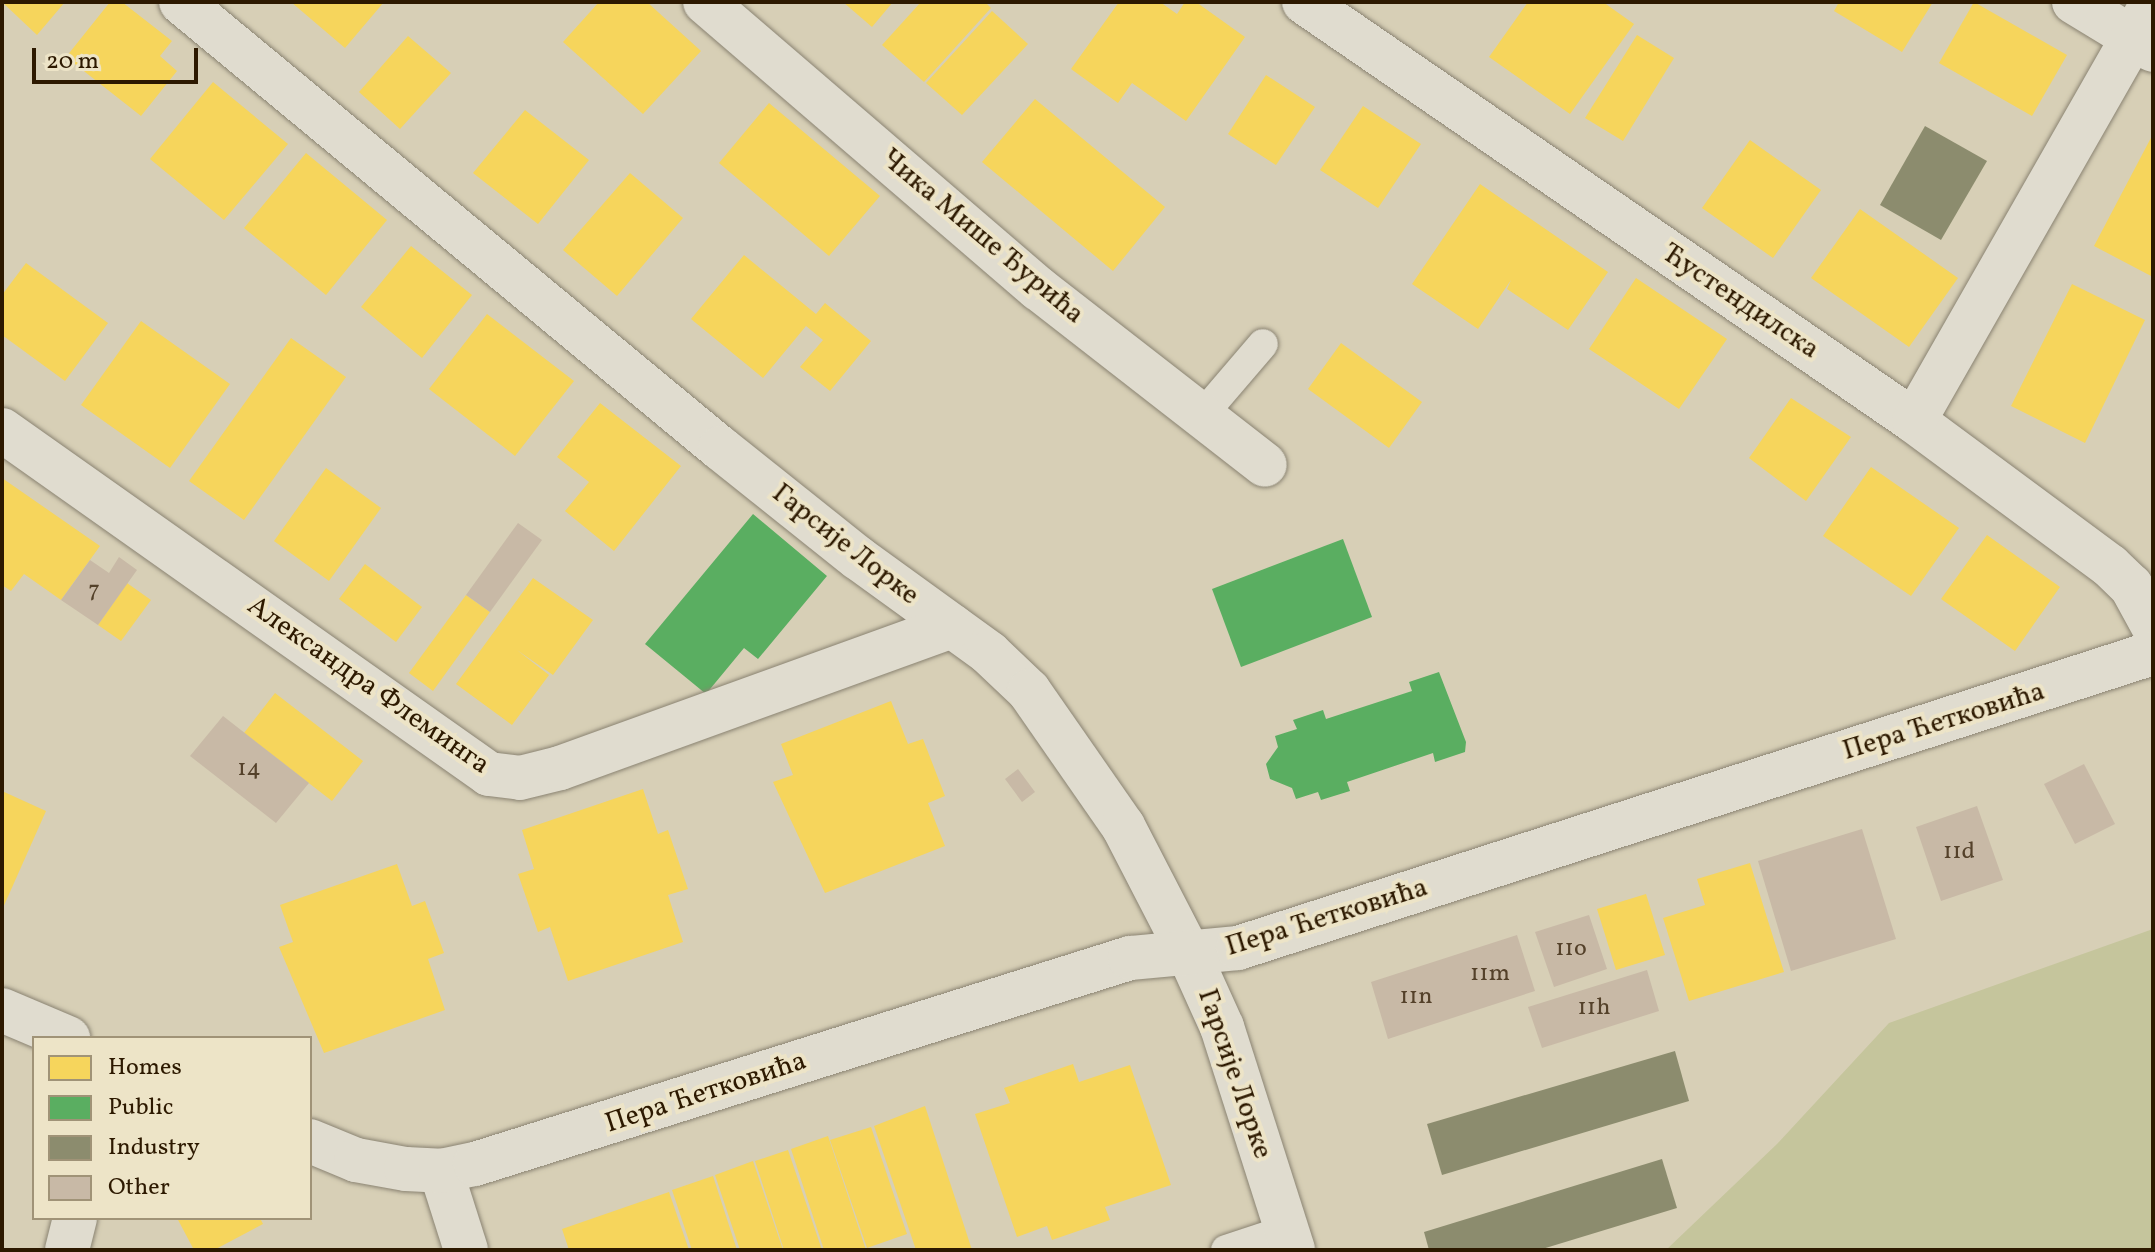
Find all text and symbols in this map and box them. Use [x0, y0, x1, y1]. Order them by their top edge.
scale bar [36, 32, 202, 82]
text: 20 m [46, 45, 99, 79]
street label: Чика Мише Ђурића [873, 142, 1091, 332]
street label: Ћустендилска [1655, 237, 1825, 367]
street label: Гарсије Лорке [765, 477, 925, 613]
house number: 7 [88, 578, 100, 606]
street label: Александра Флеминга [240, 590, 496, 782]
street label: Пера Ћетковића [1838, 675, 2050, 769]
house number: 14 [237, 756, 261, 784]
house number: 11d [1943, 839, 1975, 867]
street label: Пера Ћетковића [1221, 871, 1433, 965]
house number: 11o [1555, 936, 1587, 964]
house number: 11m [1470, 961, 1510, 989]
house number: 11n [1400, 984, 1432, 1012]
street label: Гарсије Лорке [1189, 985, 1279, 1163]
house number: 11h [1578, 995, 1610, 1023]
legend [32, 1036, 312, 1220]
street label: Пера Ћетковића [601, 1045, 811, 1141]
text: Homes [108, 1051, 182, 1085]
text: Public [108, 1091, 174, 1125]
text: Industry [108, 1131, 200, 1165]
text: Other [108, 1171, 170, 1205]

